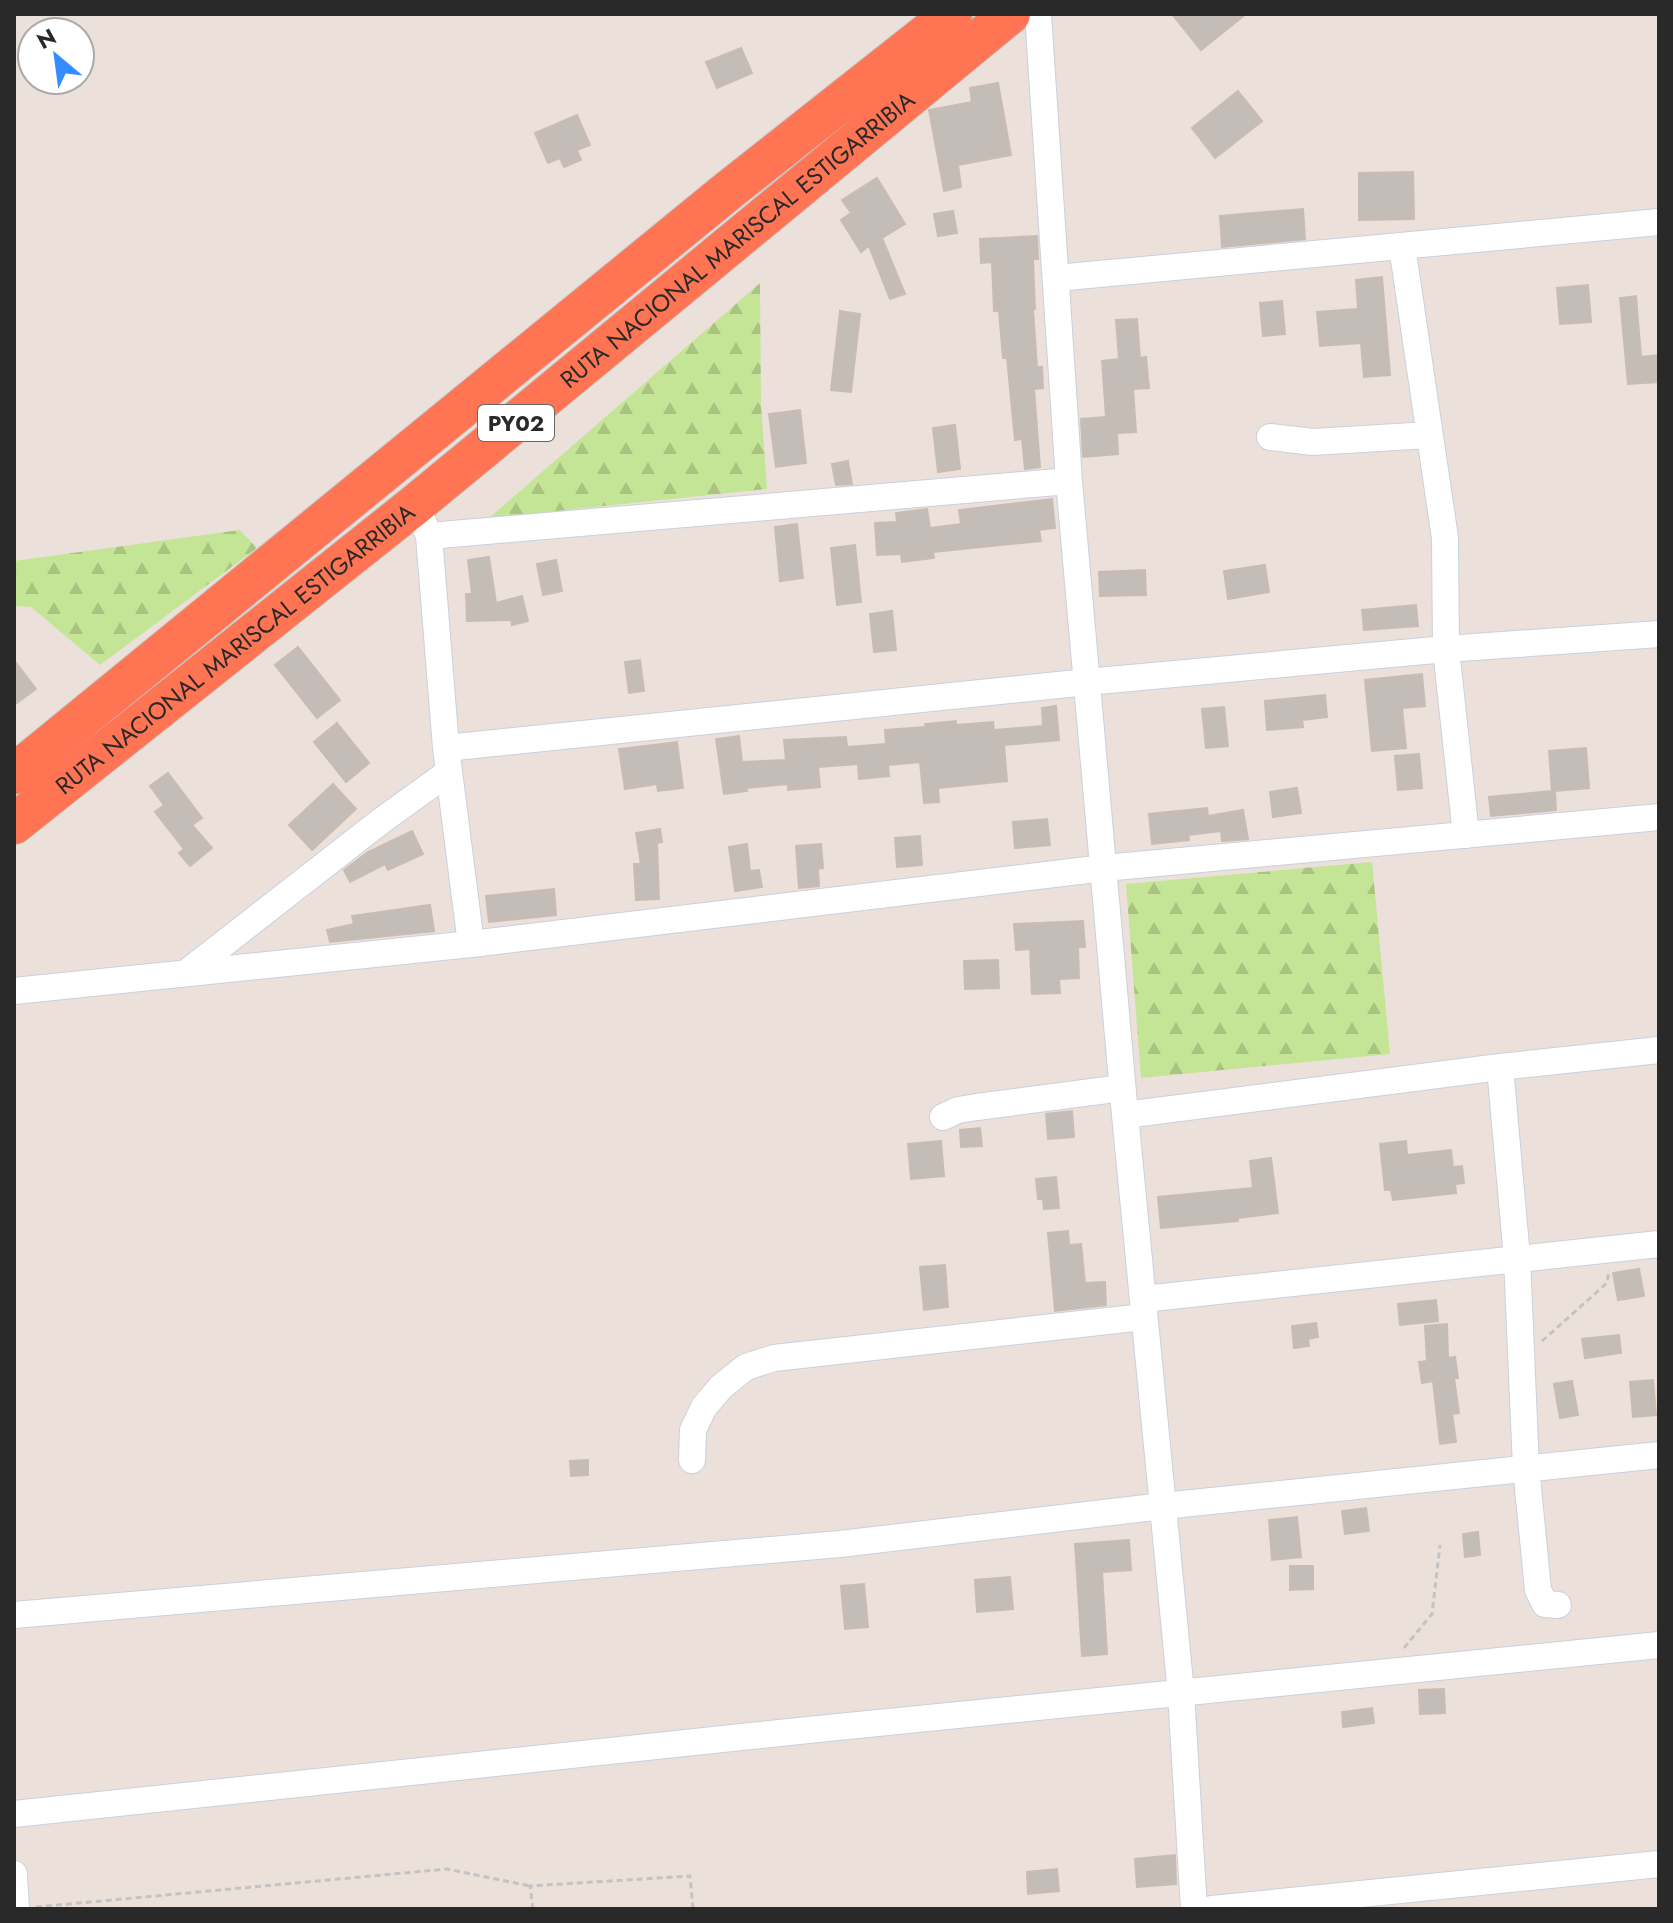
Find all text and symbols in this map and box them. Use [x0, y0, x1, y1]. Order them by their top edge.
north arrow [16, 16, 96, 96]
text: N [31, 20, 62, 57]
street label: RUTA NACIONAL MARISCAL ESTIGARRIBIA [552, 82, 922, 396]
road number: PY02 [478, 405, 554, 441]
street label: RUTA NACIONAL MARISCAL ESTIGARRIBIA [47, 494, 422, 802]

